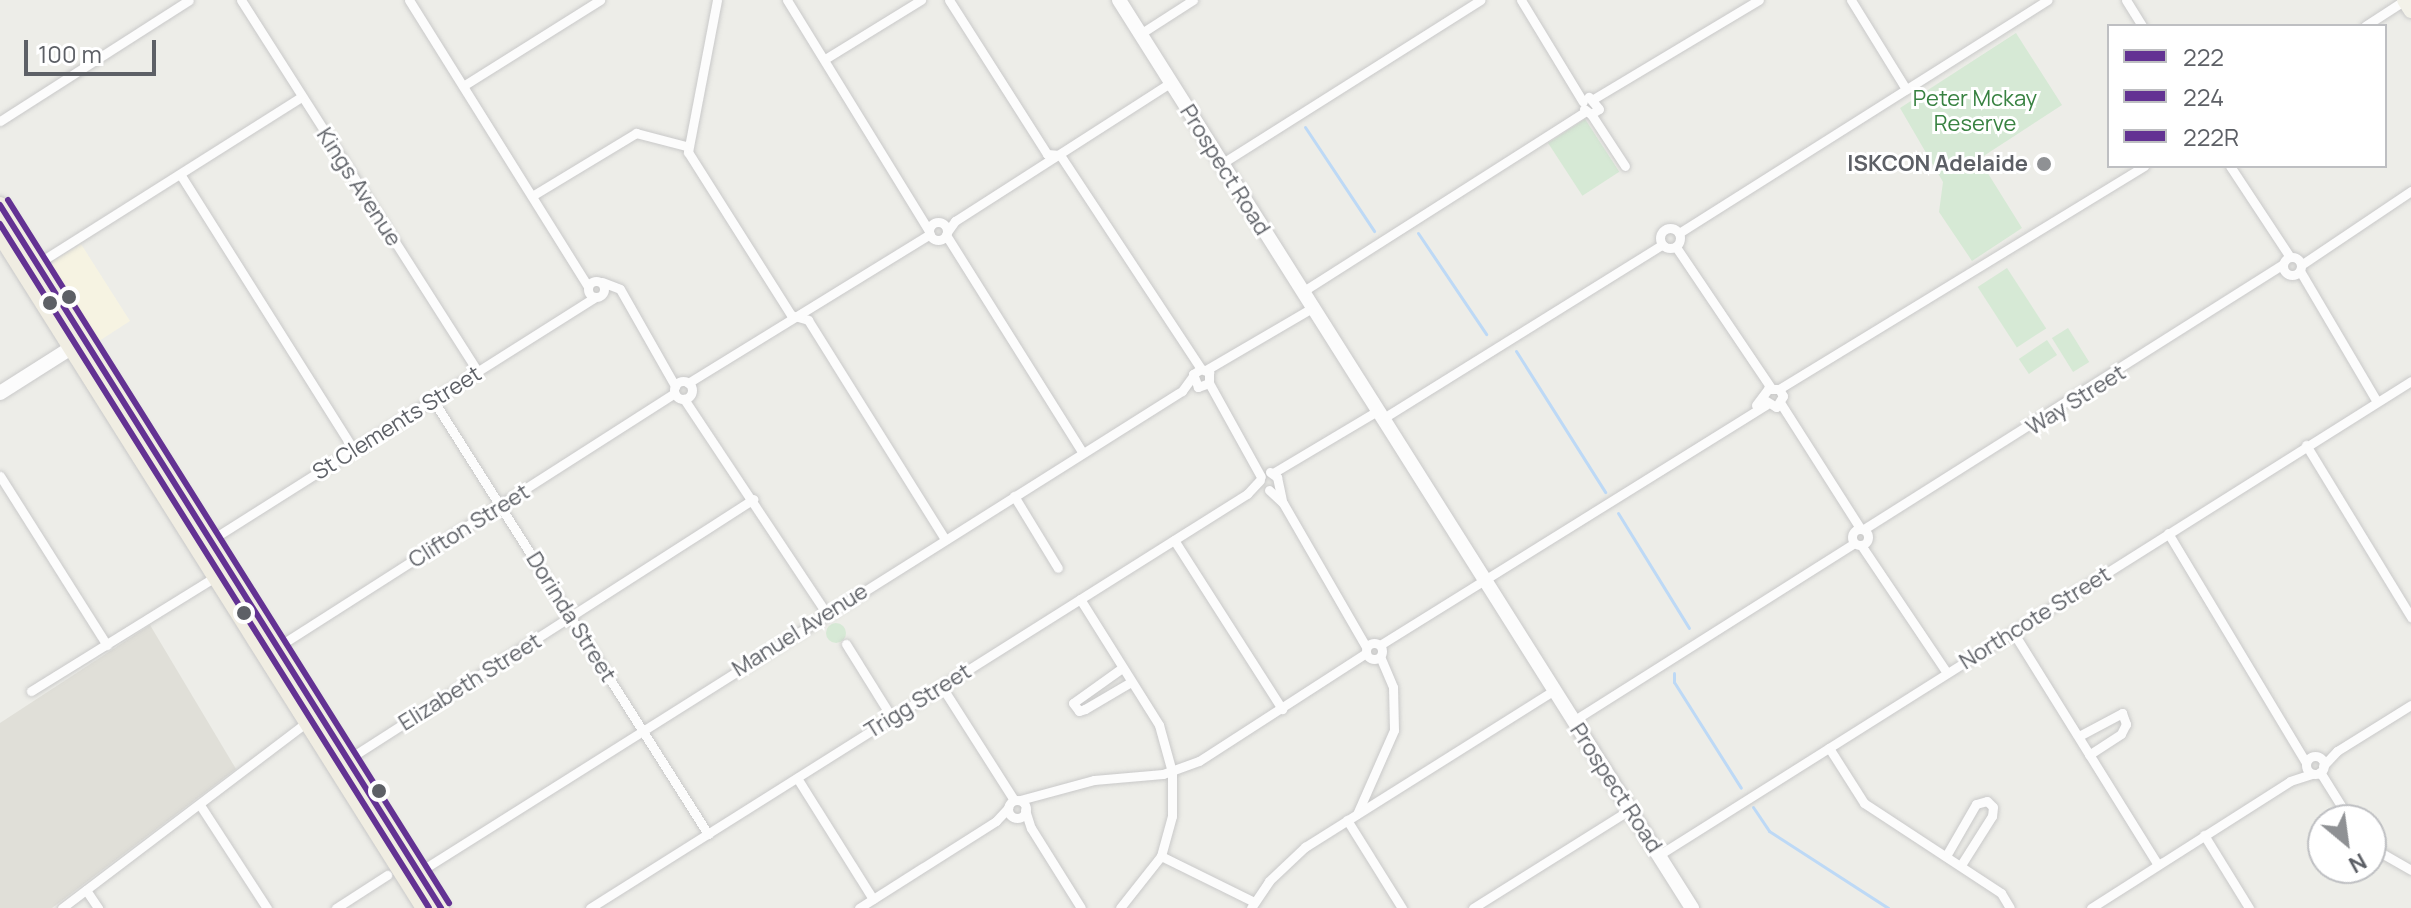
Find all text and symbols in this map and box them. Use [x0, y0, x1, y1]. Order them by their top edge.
scale bar [28, 24, 160, 74]
legend [2107, 24, 2387, 168]
text: 100 m [38, 37, 102, 70]
text: 222 [2183, 40, 2224, 73]
text: 224 [2183, 80, 2224, 113]
park label: Peter Mckay Reserve [1913, 85, 2037, 136]
street label: Prospect Road [1174, 100, 1276, 240]
text: 222R [2183, 120, 2239, 153]
street label: Kings Avenue [311, 123, 407, 251]
place label: ISKCON Adelaide [1847, 151, 2028, 177]
marker: ISKCON Adelaide [2035, 155, 2053, 173]
unlabelled marker [61, 289, 77, 305]
unlabelled marker [42, 295, 58, 311]
street label: Way Street [2022, 359, 2130, 441]
street label: St Clements Street [308, 360, 486, 486]
street label: Clifton Street [404, 478, 534, 574]
street label: Dorinda Street [521, 547, 621, 687]
street label: Northcote Street [1955, 561, 2115, 675]
street label: Manuel Avenue [727, 578, 873, 682]
unlabelled marker [236, 605, 252, 621]
street label: Elizabeth Street [394, 628, 546, 736]
street label: Trigg Street [860, 658, 976, 744]
street label: Prospect Road [1564, 718, 1668, 858]
unlabelled marker [371, 783, 387, 799]
north arrow [2307, 804, 2387, 884]
text: N [2343, 846, 2372, 880]

